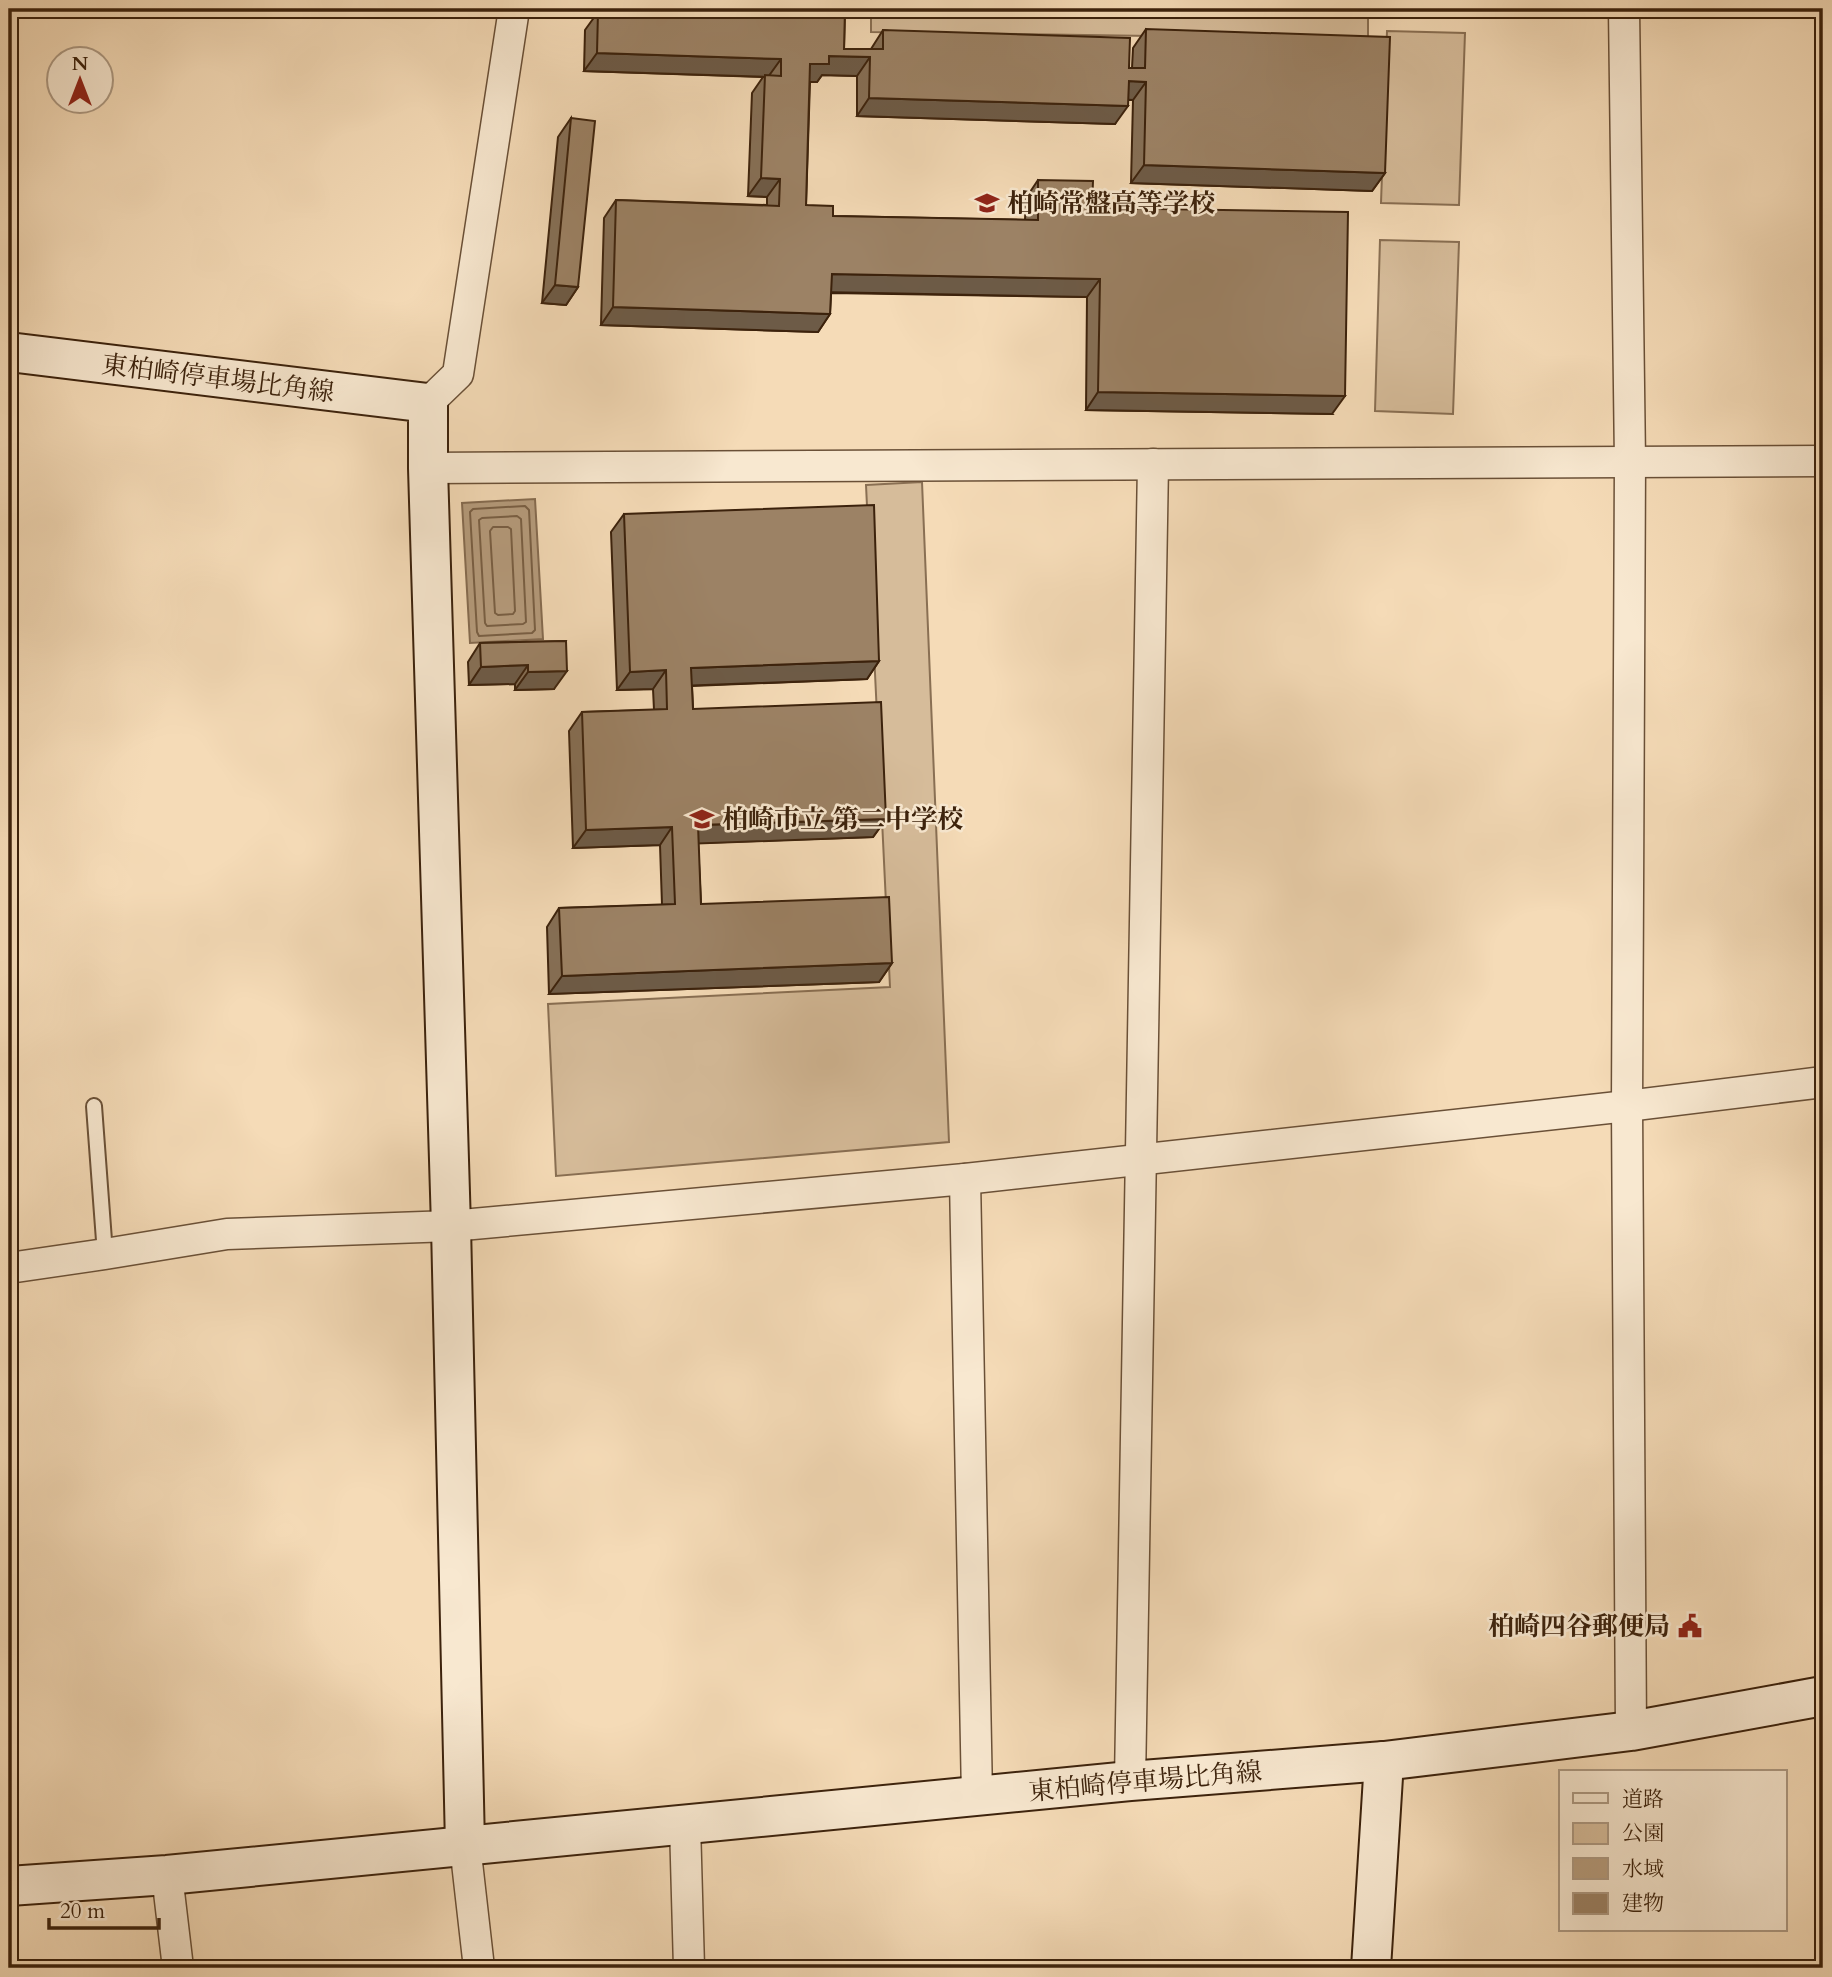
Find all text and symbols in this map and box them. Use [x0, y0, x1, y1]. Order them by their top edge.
north arrow [46, 46, 116, 116]
text: N [72, 51, 89, 77]
place label: 柏崎常盤高等学校 [1007, 186, 1215, 221]
school or university icon: 柏崎常盤高等学校 [973, 189, 1001, 217]
street label: 東柏崎停車場比角線 [100, 347, 336, 410]
place label: 柏崎市立 第二中学校 [722, 802, 963, 837]
school or university icon: 柏崎市立 第二中学校 [688, 805, 716, 833]
place label: 柏崎四谷郵便局 [1488, 1609, 1670, 1644]
public building icon: 柏崎四谷郵便局 [1676, 1612, 1704, 1640]
street label: 東柏崎停車場比角線 [1027, 1754, 1263, 1809]
legend [1559, 1770, 1786, 1932]
text: 道路 [1622, 1785, 1664, 1814]
text: 公園 [1622, 1819, 1664, 1848]
text: 水域 [1622, 1855, 1664, 1884]
scale bar [49, 1886, 159, 1930]
text: 建物 [1622, 1889, 1664, 1918]
text: 20 m [60, 1897, 105, 1926]

